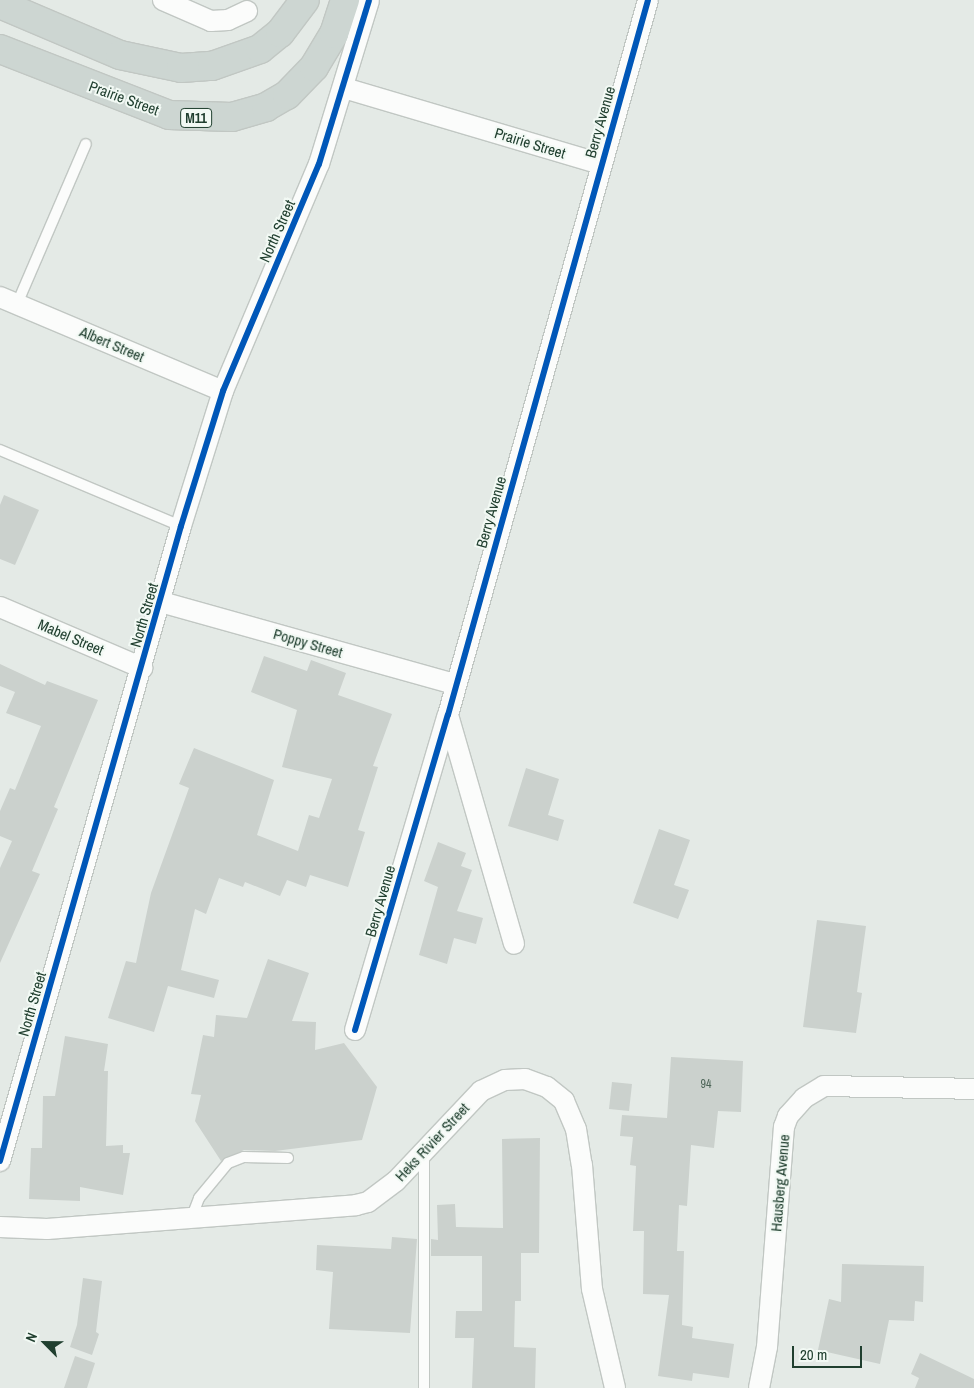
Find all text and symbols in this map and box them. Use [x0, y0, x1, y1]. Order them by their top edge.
street label: Prairie Street [87, 77, 161, 119]
street label: Berry Avenue [581, 84, 619, 160]
road number: M11 [180, 106, 212, 130]
street label: Prairie Street [492, 124, 568, 162]
street label: North Street [255, 197, 299, 265]
street label: Albert Street [77, 322, 147, 366]
street label: Berry Avenue [472, 474, 510, 550]
street label: North Street [126, 581, 162, 649]
street label: Mabel Street [35, 615, 107, 659]
street label: Poppy Street [271, 625, 345, 661]
street label: Berry Avenue [361, 863, 399, 939]
street label: North Street [14, 970, 50, 1038]
house number: 94 [701, 1078, 711, 1092]
street label: Heks Rivier Street [391, 1099, 473, 1185]
street label: Hausberg Avenue [767, 1133, 793, 1233]
north arrow [20, 1318, 70, 1368]
text: N [21, 1330, 41, 1344]
scale bar [794, 1336, 864, 1368]
text: 20 m [800, 1344, 827, 1365]

